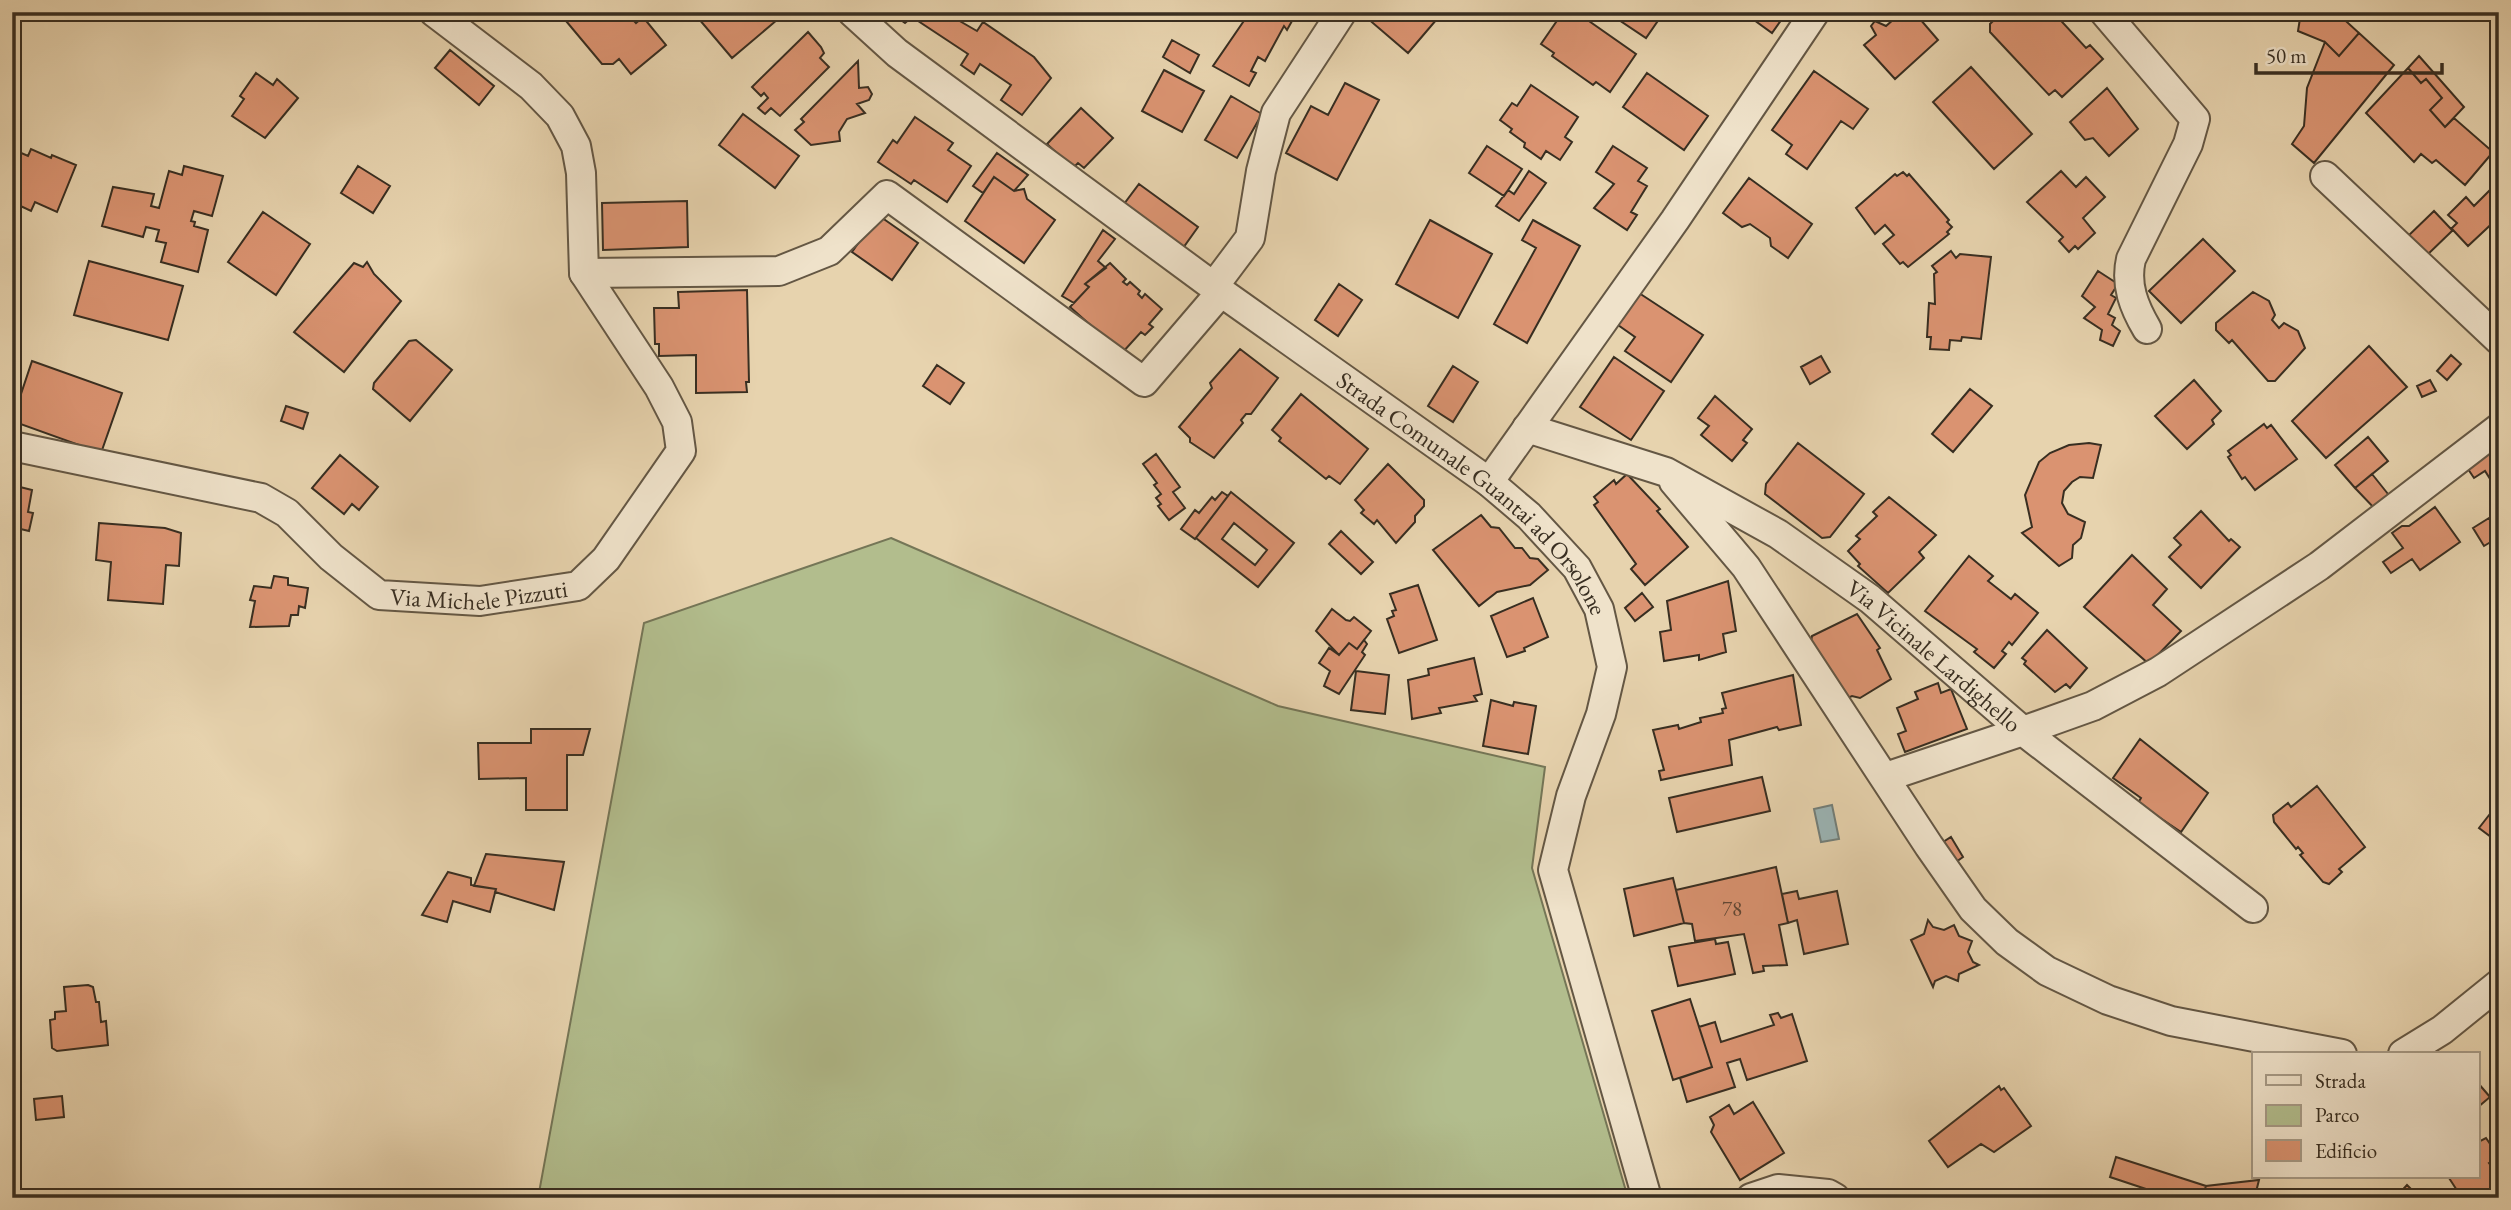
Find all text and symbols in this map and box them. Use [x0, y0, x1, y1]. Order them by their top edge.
scale bar [2256, 32, 2441, 76]
text: 50 m [2266, 42, 2307, 69]
street label: Strada Comunale Guantai ad Orsolone [1331, 364, 1615, 617]
street label: Via Michele Pizzuti [389, 572, 570, 617]
street label: Via Vicinale Lardighello [1841, 572, 2029, 739]
house number: 78 [1722, 895, 1742, 922]
legend [2252, 1052, 2480, 1178]
text: Strada [2315, 1067, 2366, 1094]
text: Parco [2315, 1101, 2359, 1128]
text: Edificio [2315, 1137, 2377, 1164]

